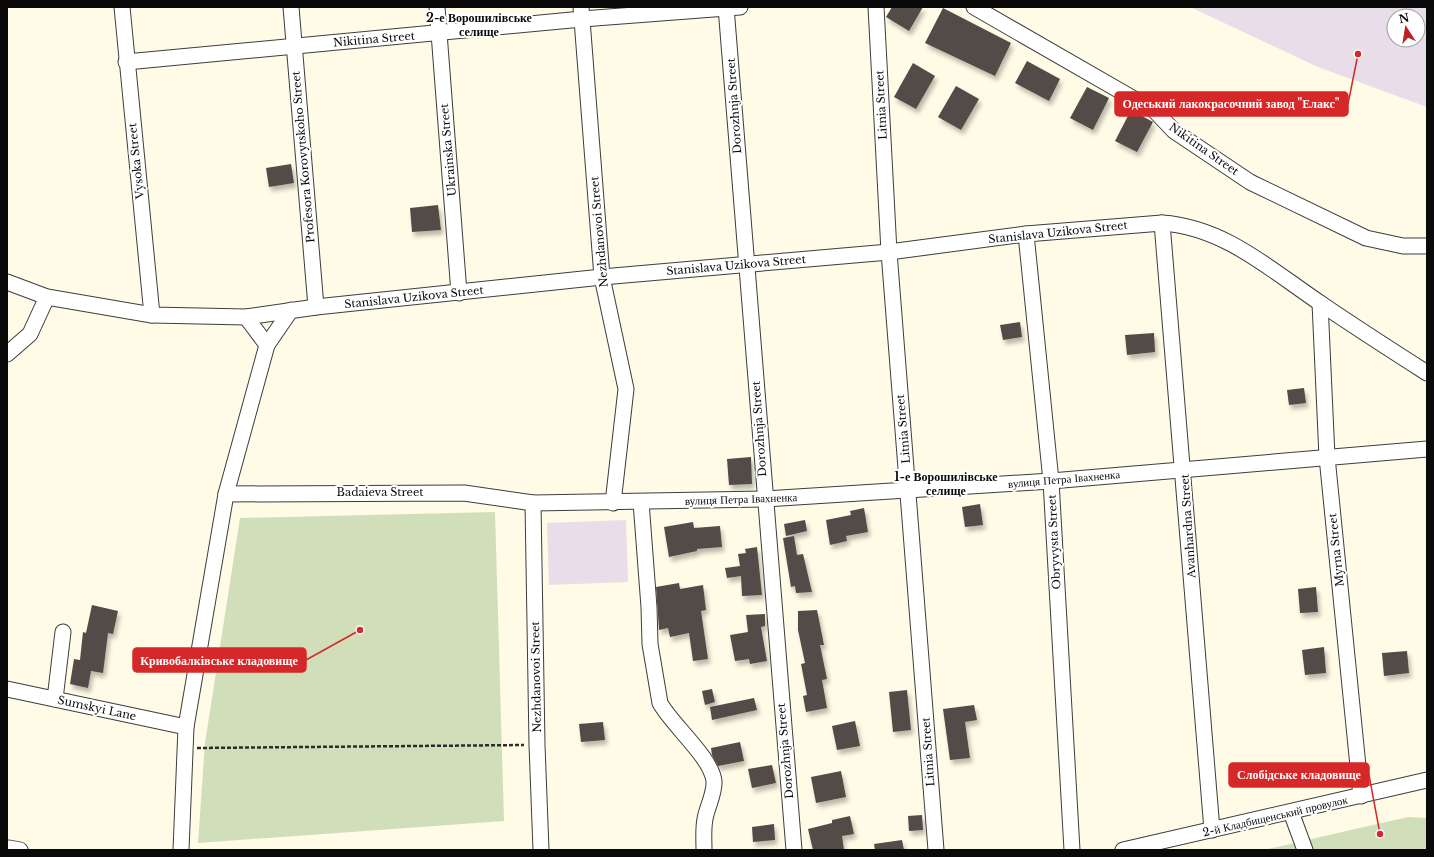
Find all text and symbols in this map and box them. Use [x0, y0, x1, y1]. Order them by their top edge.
north arrow [1386, 8, 1426, 48]
district label: 2-е Ворошилівське селище [426, 10, 533, 39]
text: N [1397, 10, 1411, 26]
street label: Nikitina Street [333, 28, 416, 50]
street label: Dorozhnja Street [724, 57, 744, 154]
street label: Litnia Street [872, 69, 890, 140]
street label: Profesora Korovytskoho Street [288, 70, 317, 243]
callout: Одеський лакокрасочний завод "Елакс" [1115, 92, 1348, 116]
text: Одеський лакокрасочний завод "Елакс" [1122, 96, 1340, 111]
street label: Ukrainska Street [437, 102, 459, 197]
street label: Nikitina Street [1166, 120, 1242, 179]
street label: Vysoka Street [125, 122, 147, 201]
street label: Nezhdanovoi Street [587, 175, 611, 288]
street label: Stanislava Uzikova Street [988, 218, 1129, 246]
street label: Stanislava Uzikova Street [666, 252, 807, 278]
street label: Stanislava Uzikova Street [344, 283, 485, 311]
street label: Dorozhnja Street [749, 380, 769, 477]
street label: Litnia Street [893, 393, 913, 464]
street label: вулиця Петра Івахненка [1007, 467, 1121, 491]
district label: 1-е Ворошилівське селище [894, 469, 998, 498]
street label: Avanhardna Street [1177, 473, 1199, 579]
street label: Badaieva Street [337, 485, 424, 499]
street label: вулиця Петра Івахненка [685, 490, 798, 508]
street label: Obryvysta Street [1044, 493, 1063, 590]
street label: Myrna Street [1325, 512, 1347, 587]
street label: Nezhdanovoi Street [528, 620, 544, 733]
callout: Кривобалківське кладовище [133, 648, 306, 672]
text: Кривобалківське кладовище [140, 653, 298, 668]
street label: Sumskyi Lane [56, 693, 138, 723]
street label: Dorozhnja Street [774, 702, 796, 799]
street label: Litnia Street [919, 716, 937, 787]
callout: Слобідське кладовище [1229, 763, 1369, 787]
text: Слобідське кладовище [1237, 767, 1362, 782]
street label: 2-й Кладбищенський провулок [1201, 792, 1349, 839]

